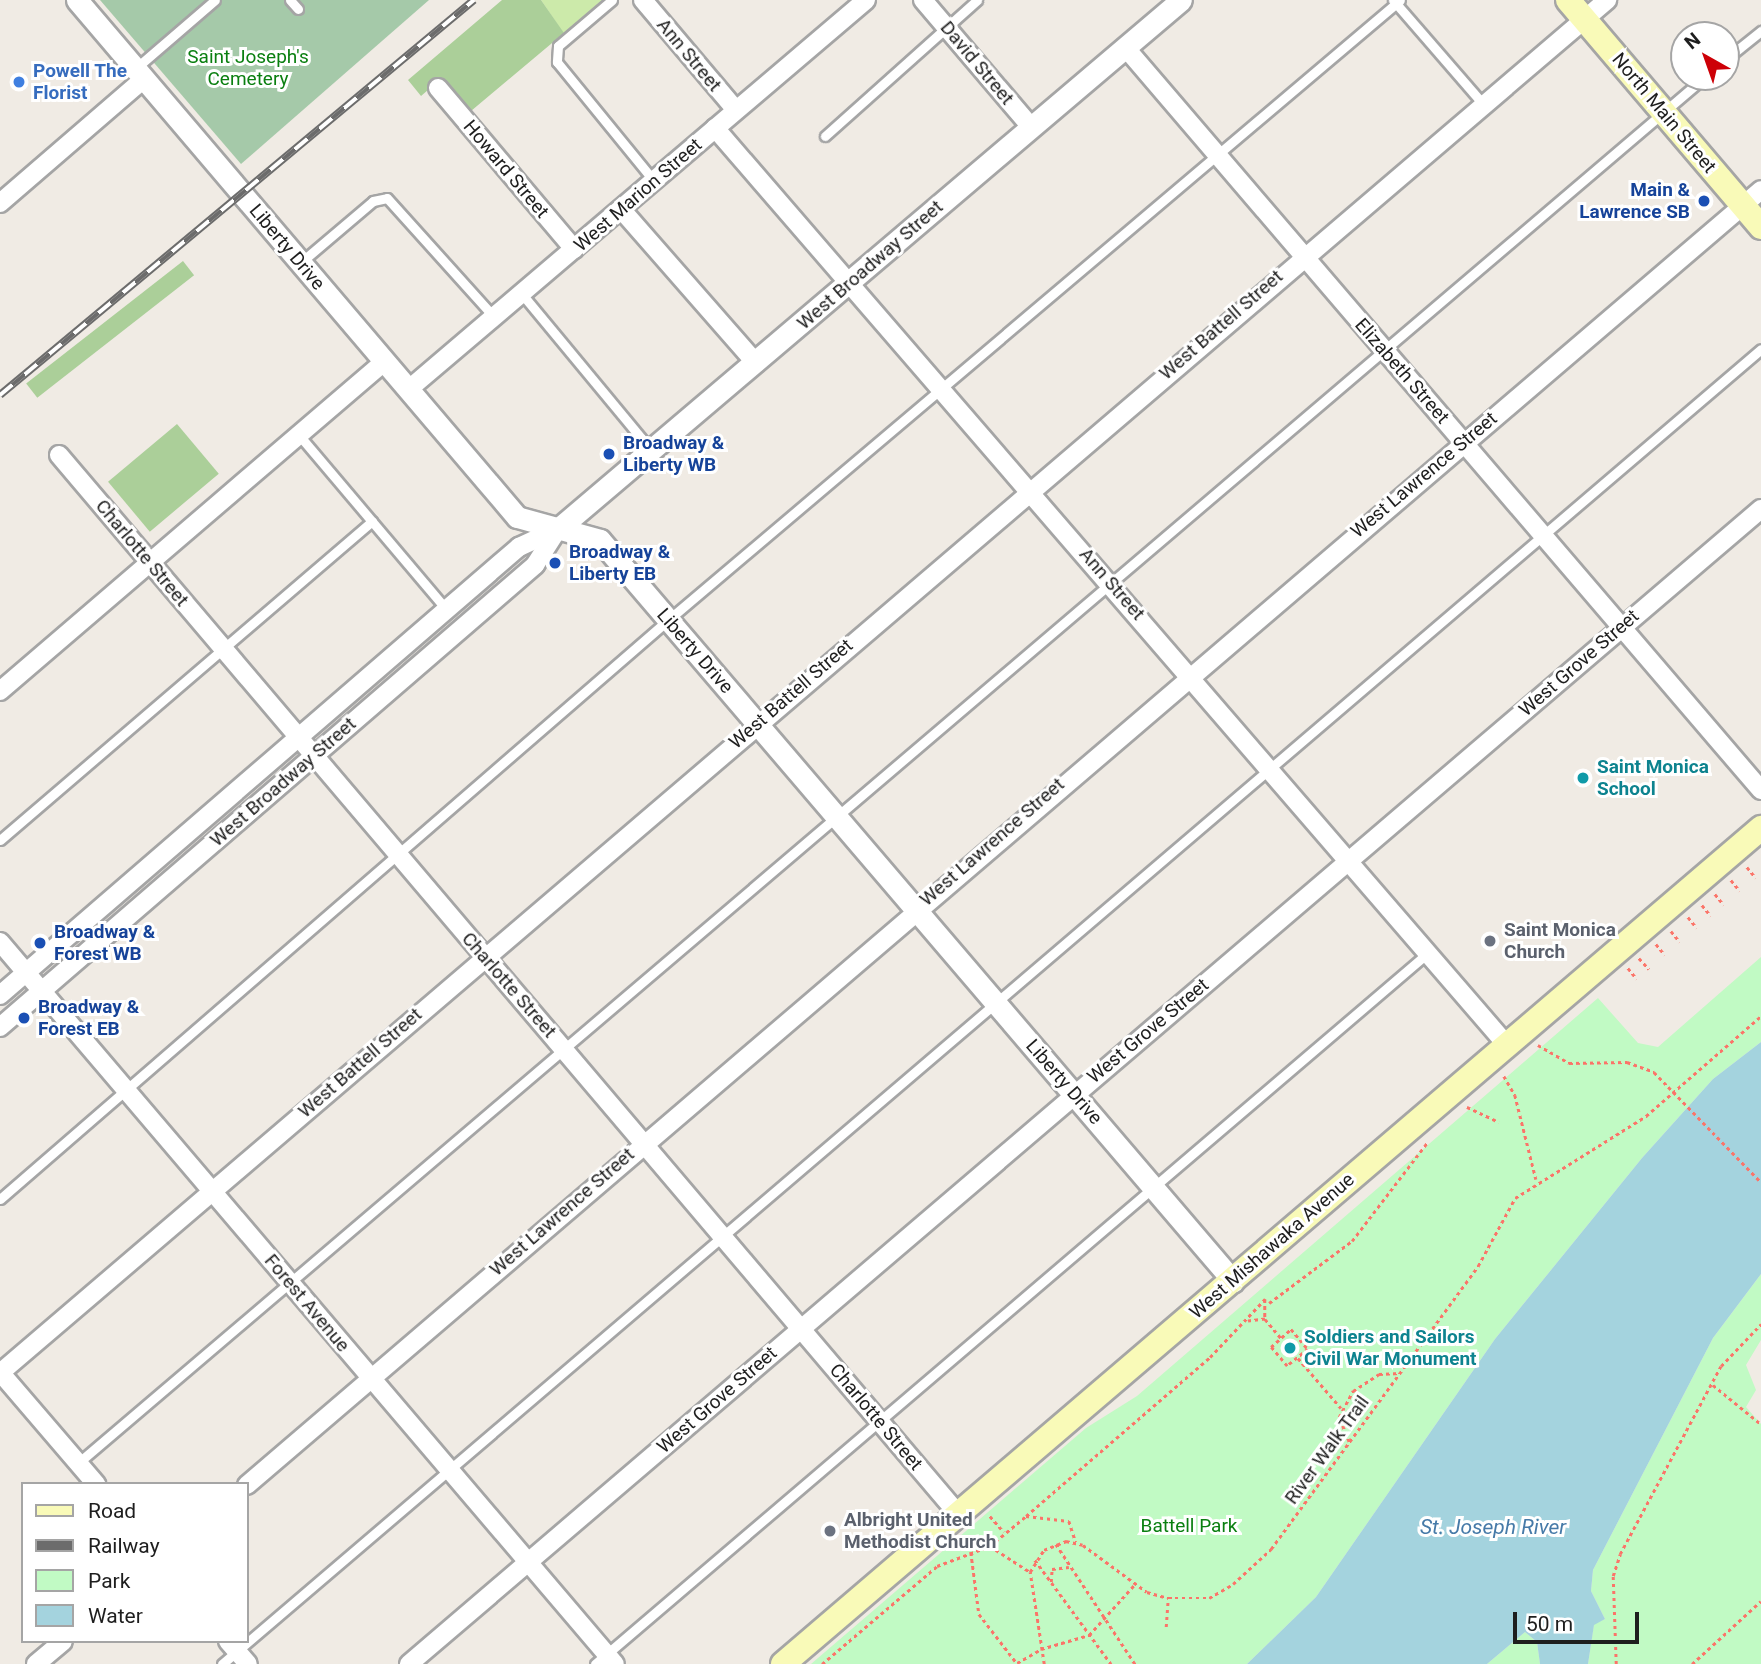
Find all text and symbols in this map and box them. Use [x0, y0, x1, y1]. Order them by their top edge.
street label: Ann Street [652, 14, 726, 96]
street label: David Street [935, 17, 1019, 109]
north arrow [1670, 21, 1740, 91]
text: N [1680, 28, 1705, 54]
park label: Saint Joseph's Cemetery [187, 46, 309, 90]
street label: North Main Street [1607, 48, 1721, 178]
place label: Powell The Florist [33, 60, 128, 104]
marker: Powell The Florist [11, 74, 27, 90]
street label: Howard Street [458, 115, 554, 223]
street label: West Marion Street [570, 133, 706, 257]
place label: Main & Lawrence SB [1579, 179, 1690, 223]
marker: Main & Lawrence SB [1696, 193, 1712, 209]
street label: West Broadway Street [792, 195, 948, 335]
street label: Liberty Drive [244, 199, 330, 295]
street label: West Battell Street [1155, 265, 1287, 385]
street label: Elizabeth Street [1350, 314, 1454, 428]
street label: West Lawrence Street [1346, 407, 1502, 543]
place label: Broadway & Liberty WB [623, 432, 724, 476]
marker: Broadway & Liberty WB [601, 446, 617, 462]
street label: Charlotte Street [91, 495, 193, 611]
place label: Broadway & Liberty EB [569, 541, 670, 585]
street label: Ann Street [1074, 543, 1150, 625]
marker: Broadway & Liberty EB [547, 555, 563, 571]
street label: Liberty Drive [652, 604, 738, 698]
street label: West Grove Street [1514, 605, 1644, 721]
street label: West Battell Street [725, 634, 857, 754]
street label: West Broadway Street [205, 712, 361, 852]
place label: Saint Monica School [1597, 756, 1709, 800]
marker: Saint Monica School [1575, 770, 1591, 786]
street label: West Lawrence Street [915, 773, 1069, 911]
place label: Saint Monica Church [1504, 919, 1616, 963]
place label: Broadway & Forest WB [54, 921, 155, 965]
street label: Charlotte Street [457, 928, 561, 1042]
marker: Saint Monica Church [1482, 933, 1498, 949]
marker: Broadway & Forest WB [32, 935, 48, 951]
street label: West Grove Street [1083, 974, 1213, 1088]
place label: Broadway & Forest EB [38, 996, 139, 1040]
street label: West Battell Street [294, 1003, 426, 1123]
marker: Broadway & Forest EB [16, 1010, 32, 1026]
street label: Liberty Drive [1021, 1035, 1107, 1129]
street label: West Lawrence Street [485, 1143, 639, 1281]
street label: West Mishawaka Avenue [1185, 1168, 1359, 1324]
street label: Forest Avenue [260, 1250, 354, 1356]
place label: Soldiers and Sailors Civil War Monument [1304, 1326, 1476, 1370]
marker: Soldiers and Sailors Civil War Monument [1282, 1340, 1298, 1356]
street label: West Grove Street [652, 1342, 782, 1458]
street label: Charlotte Street [825, 1359, 927, 1475]
street label: River Walk Trail [1280, 1391, 1374, 1509]
legend [21, 1482, 248, 1643]
text: Road [88, 1499, 136, 1523]
place label: Albright United Methodist Church [844, 1509, 996, 1553]
water label: St. Joseph River [1420, 1514, 1566, 1540]
park label: Battell Park [1141, 1515, 1237, 1537]
marker: Albright United Methodist Church [822, 1523, 838, 1539]
text: Railway [88, 1534, 160, 1558]
text: Park [88, 1569, 130, 1593]
scale bar [1516, 1598, 1642, 1642]
text: Water [88, 1604, 143, 1628]
text: 50 m [1526, 1612, 1573, 1636]

